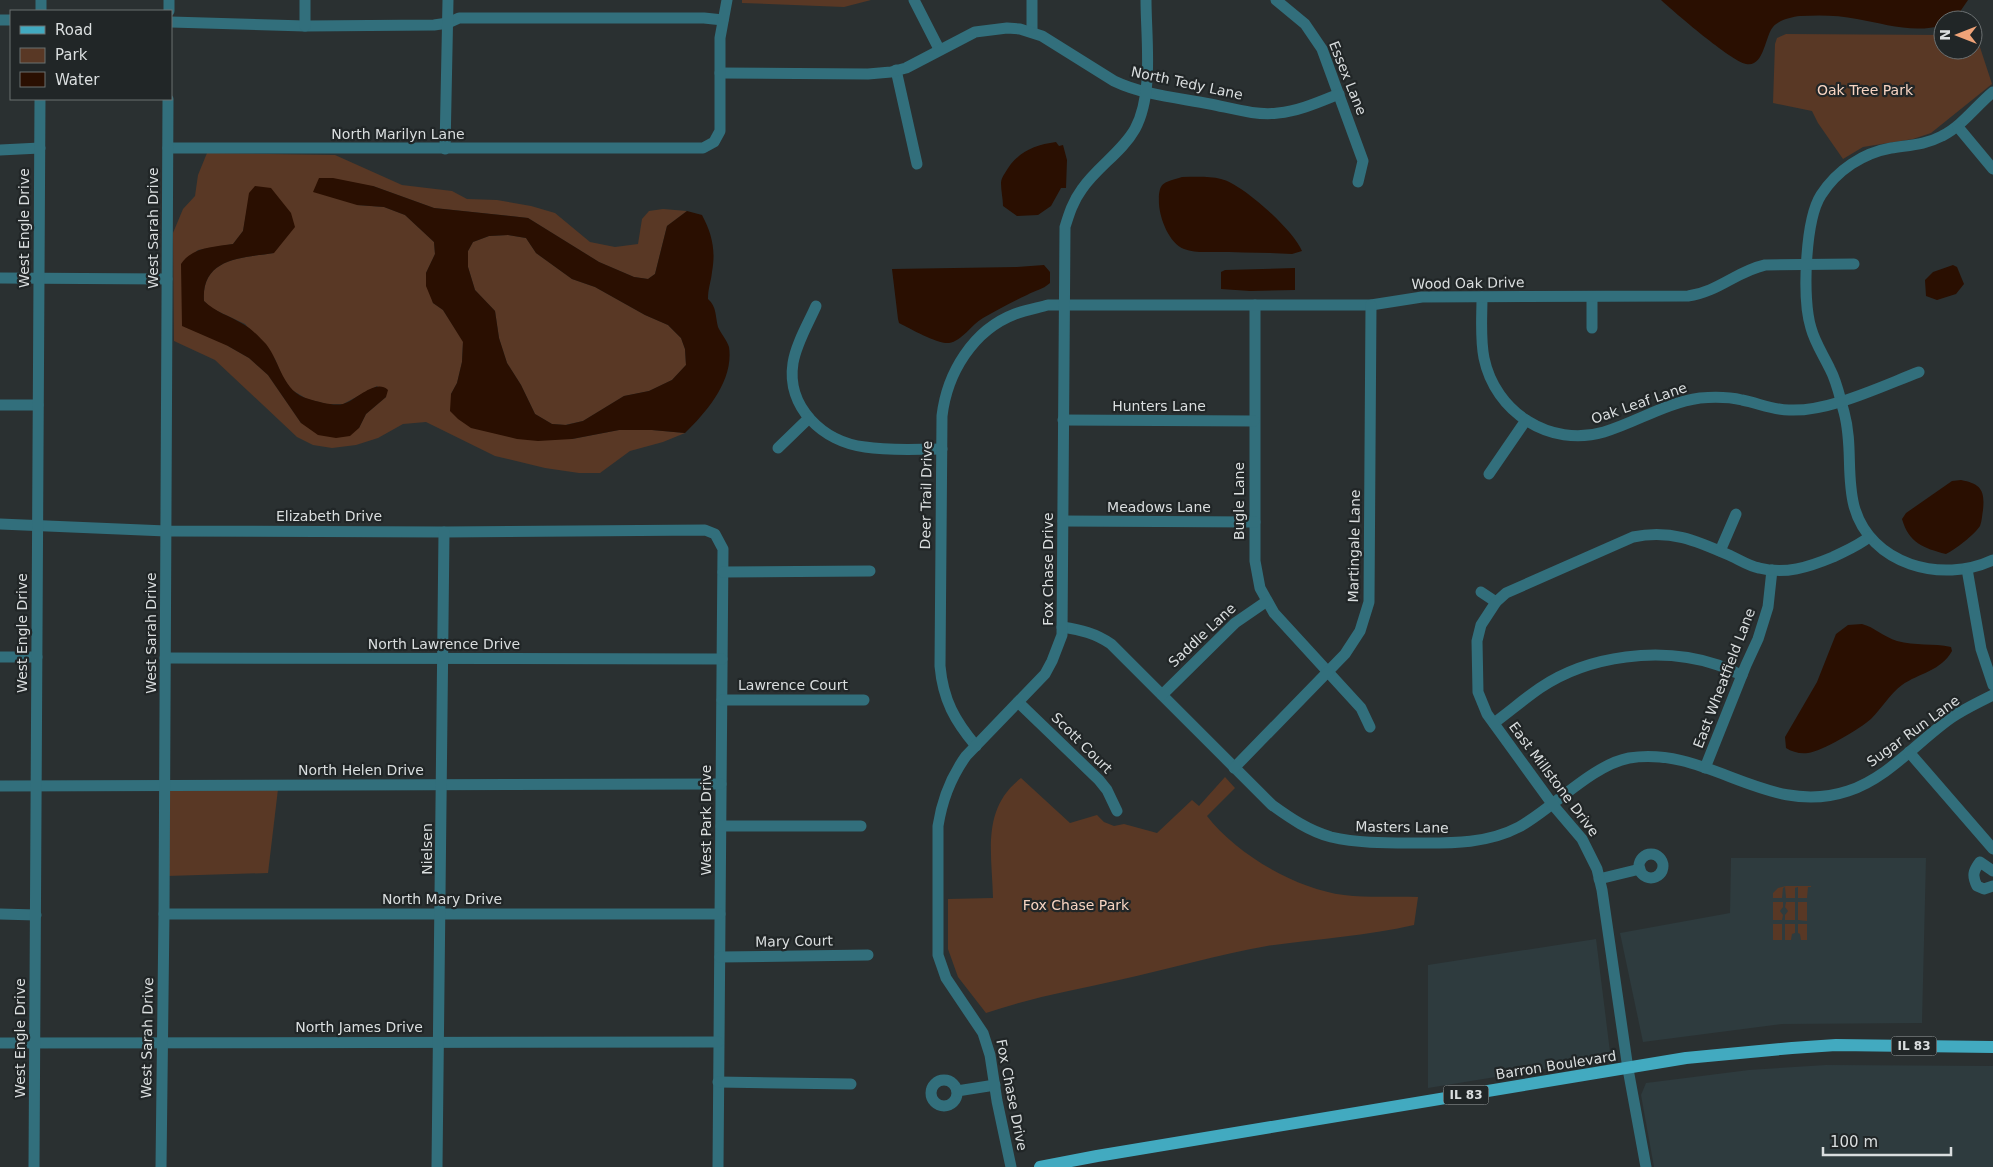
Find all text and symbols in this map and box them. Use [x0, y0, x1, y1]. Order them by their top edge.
legend [10, 10, 172, 100]
north arrow [1933, 10, 1983, 60]
text: Road [55, 21, 93, 39]
text: N [1937, 29, 1953, 41]
street label: Essex Lane [1326, 39, 1370, 117]
text: Park [55, 46, 88, 64]
street label: North Tedy Lane [1130, 63, 1244, 103]
text: Water [55, 71, 100, 89]
park label: Oak Tree Park [1817, 82, 1914, 98]
street label: North Marilyn Lane [331, 126, 465, 142]
street label: West Sarah Drive [145, 167, 161, 289]
street label: West Engle Drive [16, 168, 32, 288]
street label: Wood Oak Drive [1411, 274, 1525, 292]
street label: Oak Leaf Lane [1589, 379, 1689, 427]
street label: Hunters Lane [1112, 398, 1206, 414]
street label: Deer Trail Drive [917, 441, 935, 549]
street label: Bugle Lane [1231, 462, 1247, 540]
street label: Martingale Lane [1345, 489, 1363, 603]
street label: Meadows Lane [1107, 499, 1211, 515]
street label: Elizabeth Drive [276, 508, 382, 524]
street label: Fox Chase Drive [1040, 512, 1056, 626]
street label: West Sarah Drive [143, 572, 159, 694]
street label: West Engle Drive [14, 573, 30, 693]
street label: Saddle Lane [1165, 600, 1239, 670]
street label: East Wheatfield Lane [1690, 606, 1758, 750]
street label: North Lawrence Drive [368, 636, 520, 652]
street label: Lawrence Court [738, 677, 849, 693]
street label: Sugar Run Lane [1864, 692, 1962, 770]
street label: Scott Court [1048, 709, 1116, 777]
street label: East Millstone Drive [1506, 719, 1602, 839]
street label: North Helen Drive [298, 762, 424, 778]
street label: West Park Drive [698, 765, 714, 875]
street label: Masters Lane [1355, 818, 1449, 836]
street label: Nielsen [419, 823, 435, 875]
street label: North Mary Drive [382, 891, 502, 907]
park label: Fox Chase Park [1023, 897, 1130, 913]
street label: Mary Court [755, 932, 833, 950]
street label: West Sarah Drive [138, 977, 156, 1099]
street label: West Engle Drive [12, 978, 28, 1098]
street label: North James Drive [295, 1019, 423, 1035]
road number: IL 83 [1892, 1036, 1936, 1056]
street label: Fox Chase Drive [993, 1038, 1031, 1152]
street label: Barron Boulevard [1495, 1048, 1617, 1082]
road number: IL 83 [1444, 1086, 1488, 1104]
scale bar [1823, 1124, 1950, 1156]
text: 100 m [1830, 1133, 1878, 1151]

